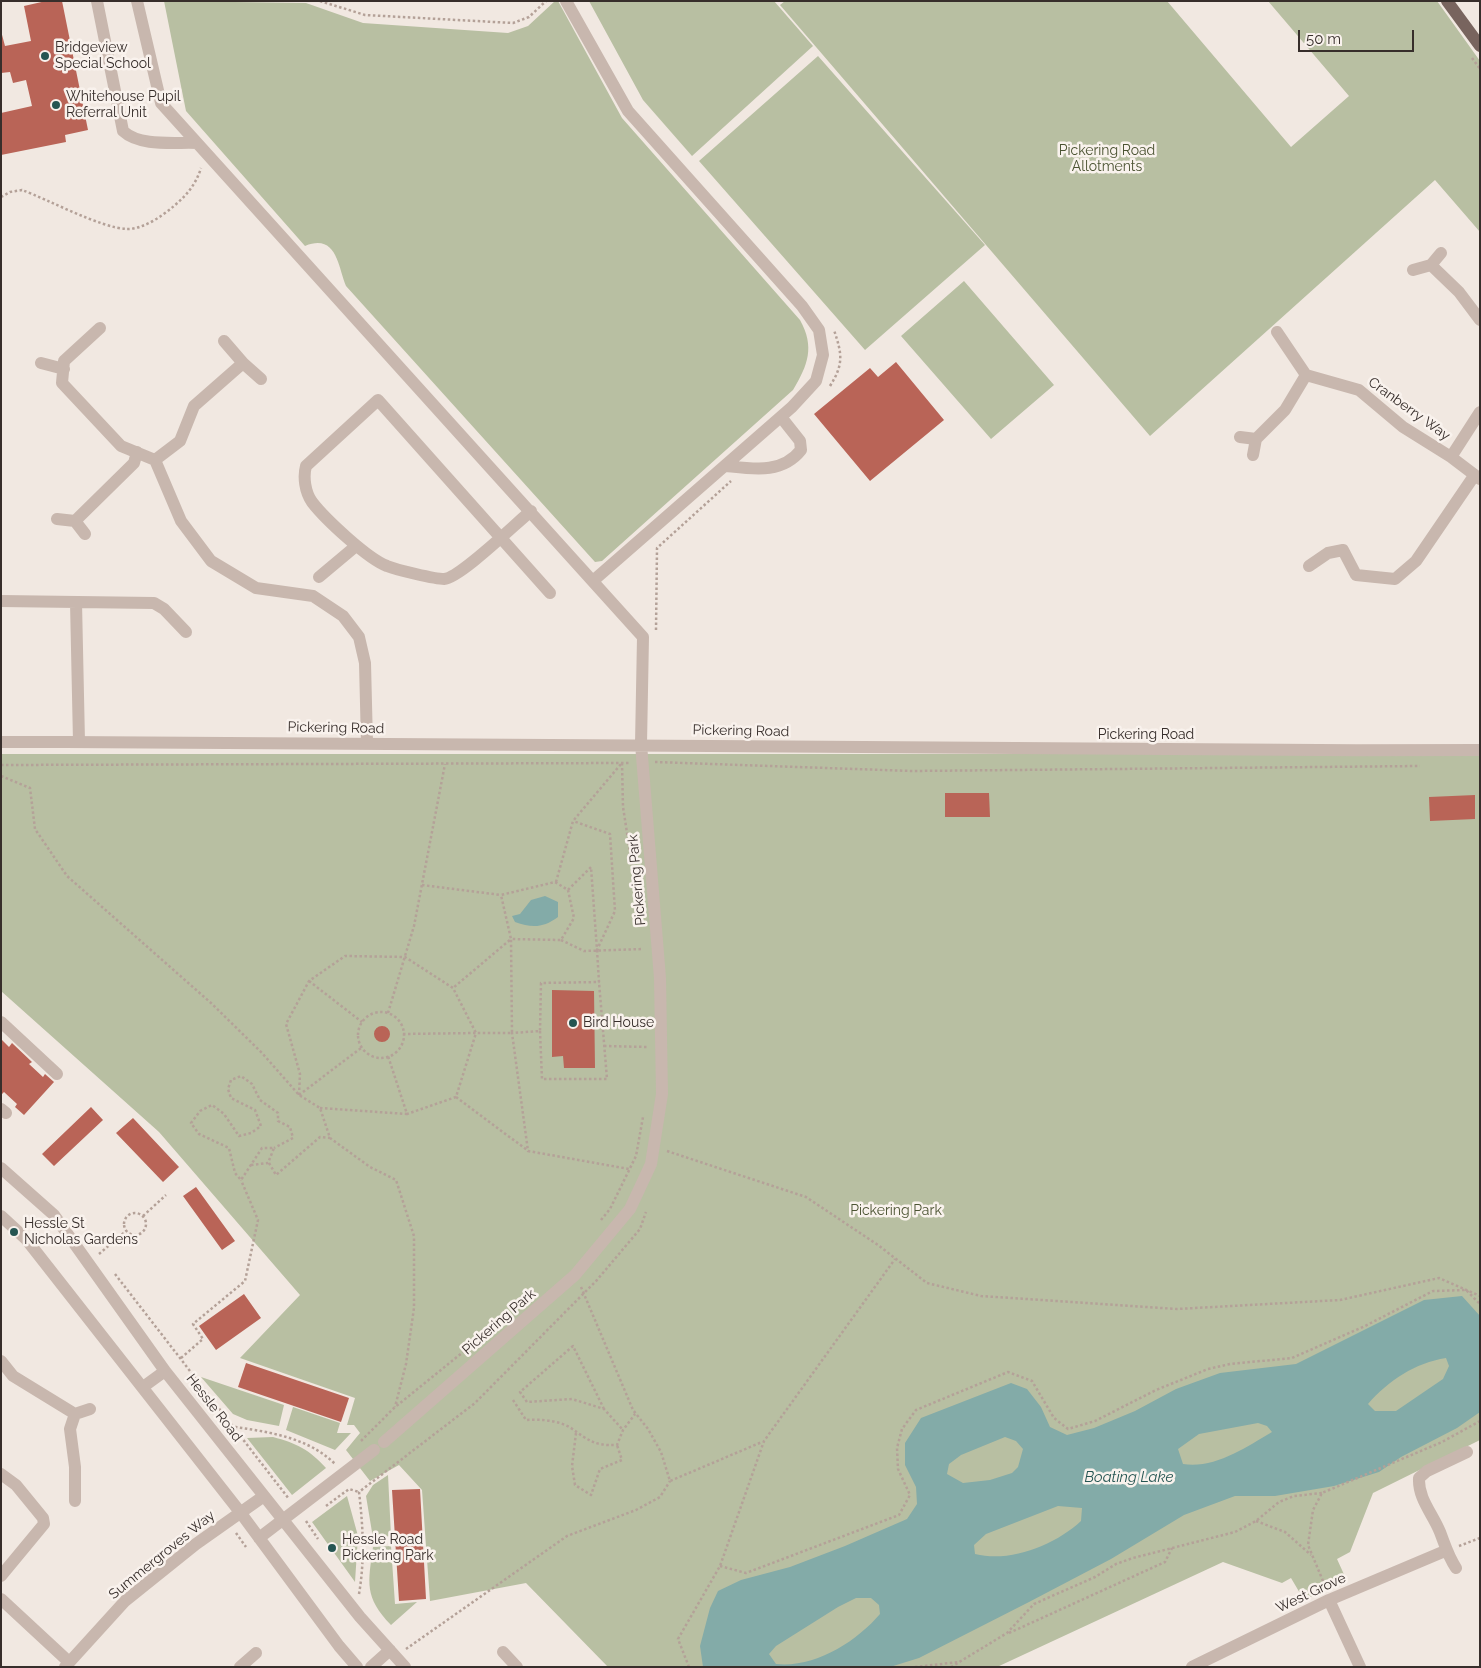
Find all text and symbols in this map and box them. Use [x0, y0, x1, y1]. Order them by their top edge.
scale bar [1301, 20, 1417, 52]
text: 50 m [1306, 30, 1341, 48]
place label: Bridgeview Special School [55, 40, 151, 72]
marker: Bridgeview Special School [39, 50, 51, 62]
place label: Whitehouse Pupil Referral Unit [66, 89, 181, 121]
marker: Whitehouse Pupil Referral Unit [50, 99, 62, 111]
park label: Pickering Road Allotments [1059, 143, 1155, 176]
street label: Cranberry Way [1365, 374, 1453, 444]
street label: Pickering Road [288, 719, 384, 737]
street label: Pickering Road [693, 722, 789, 740]
street label: Pickering Road [1098, 727, 1194, 743]
street label: Pickering Park [625, 834, 649, 926]
place label: Bird House [583, 1015, 654, 1031]
marker: Bird House [567, 1017, 579, 1029]
park label: Pickering Park [850, 1203, 942, 1219]
place label: Hessle St Nicholas Gardens [24, 1216, 138, 1248]
marker: Hessle St Nicholas Gardens [8, 1226, 20, 1238]
street label: Pickering Park [459, 1286, 539, 1358]
street label: Hessle Road [182, 1371, 246, 1445]
water label: Boating Lake [1084, 1468, 1174, 1486]
street label: Summergroves Way [106, 1507, 218, 1603]
place label: Hessle Road Pickering Park [342, 1532, 434, 1564]
marker: Hessle Road Pickering Park [326, 1542, 338, 1554]
street label: West Grove [1273, 1570, 1349, 1616]

